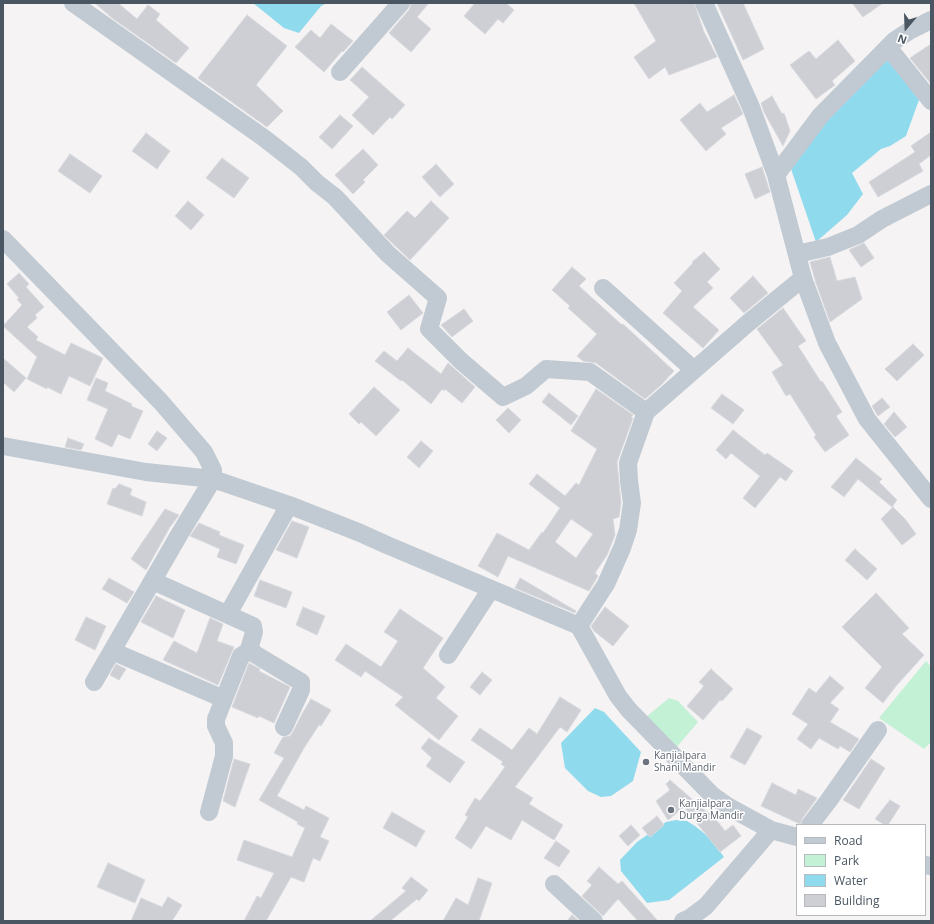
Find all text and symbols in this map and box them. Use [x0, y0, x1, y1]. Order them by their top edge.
north arrow [886, 8, 926, 48]
text: N [895, 31, 909, 48]
place label: Kanjialpara Shani Mandir [654, 750, 716, 774]
marker: Kanjialpara Shani Mandir [641, 757, 651, 767]
place label: Kanjialpara Durga Mandir [679, 798, 743, 822]
marker: Kanjialpara Durga Mandir [666, 805, 676, 815]
legend [796, 824, 926, 916]
text: Road [834, 832, 863, 849]
text: Park [834, 852, 859, 869]
text: Water [834, 872, 868, 889]
text: Building [834, 892, 879, 909]

